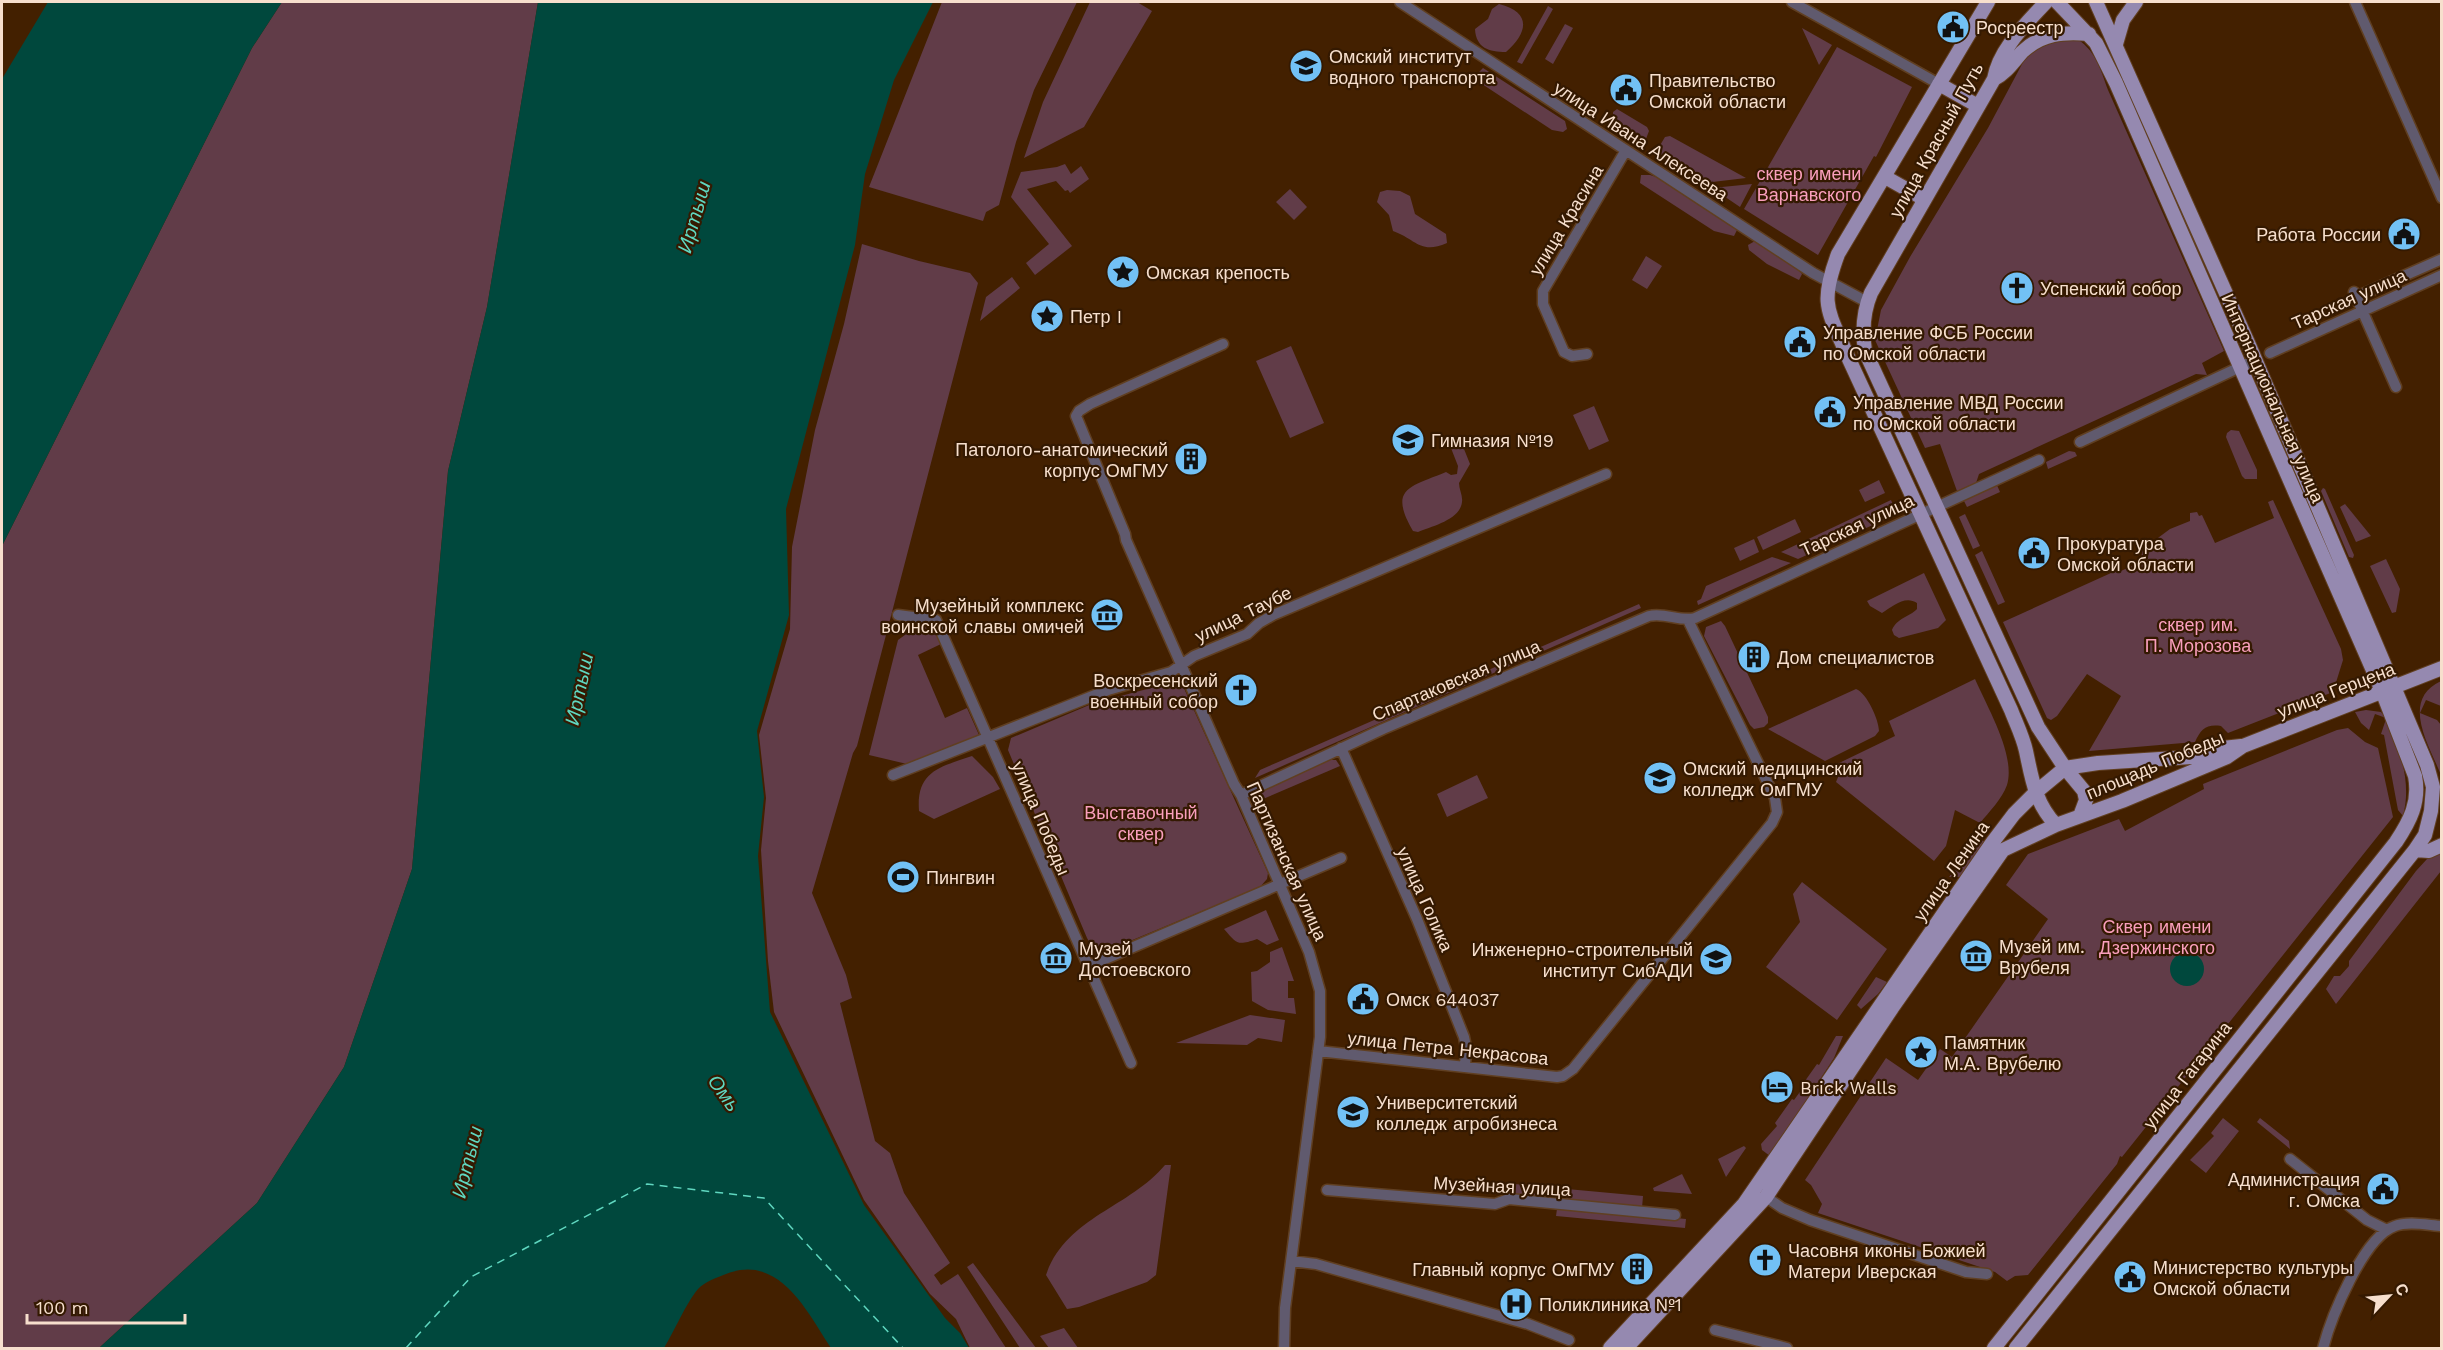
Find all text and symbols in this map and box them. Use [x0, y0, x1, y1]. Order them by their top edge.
public building icon: Росреестр [1935, 9, 1971, 45]
place label: Росреестр [1976, 17, 2064, 38]
place label: Омский институт водного транспорта [1329, 46, 1496, 88]
school or university icon: Омский институт водного транспорта [1288, 48, 1324, 84]
street label: улица Красный Путь [1885, 59, 1987, 221]
place label: Правительство Омской области [1649, 70, 1786, 112]
public building icon: Правительство Омской области [1608, 72, 1644, 108]
street label: улица Ивана Алексеева [1550, 77, 1733, 206]
street label: улица Красина [1525, 160, 1608, 279]
park label: сквер имени Варнавского [1757, 163, 1861, 205]
water label: Иртыш [672, 178, 716, 256]
public building icon: Работа России [2386, 216, 2422, 252]
place label: Работа России [2256, 224, 2381, 245]
place icon: Омская крепость [1105, 254, 1141, 290]
place label: Омская крепость [1146, 262, 1290, 283]
street label: Тарская улица [2289, 264, 2410, 334]
church icon: Успенский собор [1999, 270, 2035, 306]
place label: Успенский собор [2040, 278, 2182, 299]
street label: Интернациональная улица [2217, 290, 2329, 507]
place icon: Петр I [1029, 298, 1065, 334]
place label: Петр I [1070, 306, 1122, 327]
place label: Управление ФСБ России по Омской области [1823, 322, 2033, 364]
public building icon: Управление ФСБ России по Омской области [1782, 324, 1818, 360]
place label: Управление МВД России по Омской области [1853, 392, 2063, 434]
public building icon: Управление МВД России по Омской области [1812, 394, 1848, 430]
school or university icon: Гимназия №19 [1390, 422, 1426, 458]
place label: Гимназия №19 [1431, 430, 1554, 451]
place label: Патолого-анатомический корпус ОмГМУ [955, 439, 1169, 481]
building icon: Патолого-анатомический корпус ОмГМУ [1173, 441, 1209, 477]
street label: Тарская улица [1797, 489, 1918, 560]
place label: Прокуратура Омской области [2057, 533, 2194, 575]
public building icon: Прокуратура Омской области [2016, 535, 2052, 571]
street label: улица Таубе [1191, 582, 1295, 646]
place label: Музейный комплекс воинской славы омичей [881, 595, 1084, 637]
museum icon: Музейный комплекс воинской славы омичей [1089, 597, 1125, 633]
park label: сквер им. П. Морозова [2145, 614, 2252, 656]
street label: Спартаковская улица [1369, 635, 1544, 725]
building icon: Дом специалистов [1736, 639, 1772, 675]
place label: Дом специалистов [1777, 647, 1934, 668]
water label: Иртыш [560, 650, 598, 727]
street label: улица Герцена [2274, 658, 2399, 722]
place label: Воскресенский военный собор [1090, 670, 1218, 712]
church icon: Воскресенский военный собор [1223, 672, 1259, 708]
street label: площадь Победы [2083, 727, 2227, 803]
street label: улица Победы [1008, 758, 1074, 878]
place label: Омский медицинский колледж ОмГМУ [1683, 758, 1862, 800]
school or university icon: Омский медицинский колледж ОмГМУ [1642, 760, 1678, 796]
street label: Партизанская улица [1242, 778, 1332, 945]
park label: Выставочный сквер [1084, 802, 1198, 844]
street label: улица Ленина [1909, 816, 1994, 925]
street label: улица Голика [1393, 843, 1458, 956]
sports icon: Пингвин [885, 859, 921, 895]
place label: Пингвин [926, 867, 995, 888]
park label: Сквер имени Дзержинского [2099, 916, 2215, 958]
place label: Музей им. Врубеля [1999, 936, 2085, 978]
place label: Музей Достоевского [1079, 938, 1191, 980]
museum icon: Музей им. Врубеля [1958, 938, 1994, 974]
place label: Инженерно-строительный институт СибАДИ [1471, 939, 1693, 981]
museum icon: Музей Достоевского [1038, 940, 1074, 976]
school or university icon: Инженерно-строительный институт СибАДИ [1698, 941, 1734, 977]
public building icon: Омск 644037 [1345, 981, 1381, 1017]
place label: Омск 644037 [1386, 989, 1499, 1010]
street label: улица Гагарина [2139, 1016, 2236, 1133]
street label: улица Петра Некрасова [1347, 1027, 1550, 1069]
place label: Памятник М.А. Врубелю [1944, 1032, 2061, 1074]
place icon: Памятник М.А. Врубелю [1903, 1034, 1939, 1070]
hotel icon: Brick Walls [1759, 1069, 1795, 1105]
water label: Омь [703, 1070, 745, 1116]
place label: Brick Walls [1800, 1077, 1897, 1098]
place label: Университетский колледж агробизнеса [1376, 1092, 1558, 1134]
school or university icon: Университетский колледж агробизнеса [1335, 1094, 1371, 1130]
water label: Иртыш [446, 1123, 488, 1201]
place label: Администрация г. Омска [2228, 1169, 2361, 1211]
public building icon: Администрация г. Омска [2365, 1171, 2401, 1207]
street label: Музейная улица [1433, 1172, 1572, 1200]
place label: Часовня иконы Божией Матери Иверская [1788, 1240, 1986, 1282]
church icon: Часовня иконы Божией Матери Иверская [1747, 1242, 1783, 1278]
building icon: Главный корпус ОмГМУ [1619, 1251, 1655, 1287]
place label: Министерство культуры Омской области [2153, 1257, 2353, 1299]
place label: Главный корпус ОмГМУ [1412, 1259, 1615, 1280]
public building icon: Министерство культуры Омской области [2112, 1259, 2148, 1295]
north arrow [2359, 1266, 2419, 1326]
text: С [2391, 1280, 2413, 1299]
hospital icon: Поликлиника №1 [1498, 1286, 1534, 1322]
scale bar [27, 1287, 184, 1325]
place label: Поликлиника №1 [1539, 1294, 1682, 1315]
text: 100 m [36, 1297, 89, 1318]

